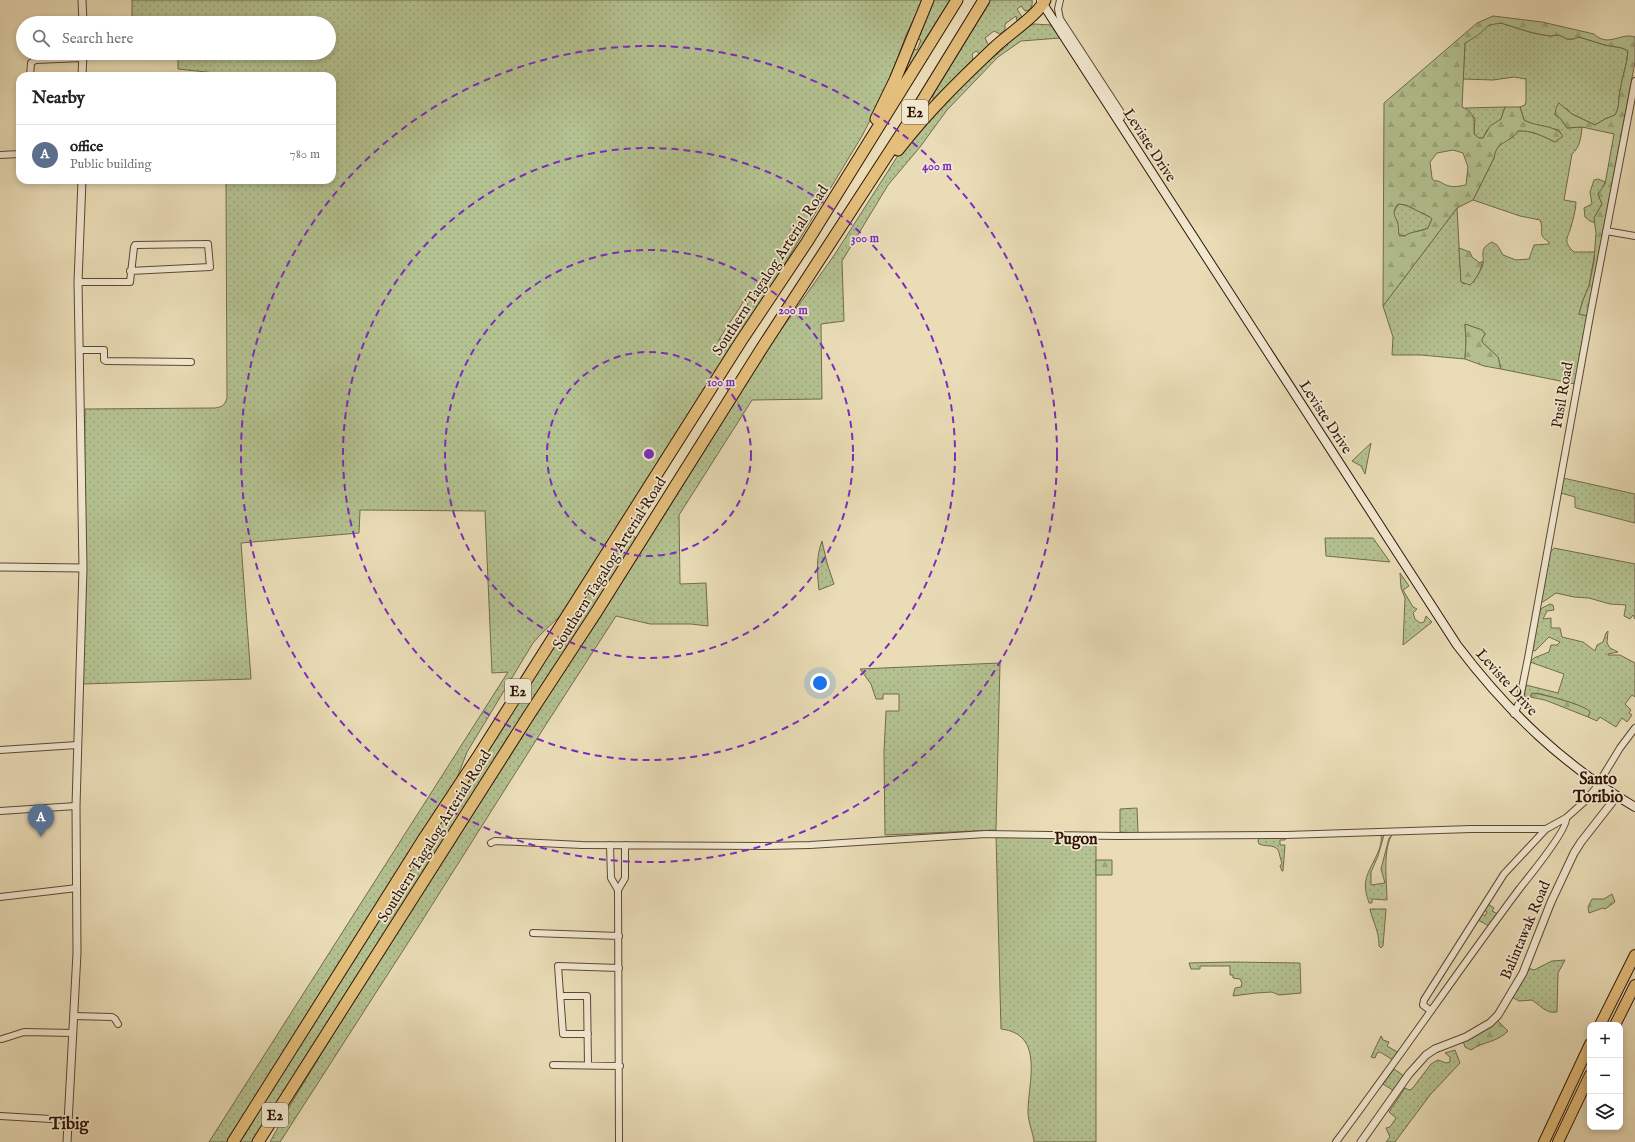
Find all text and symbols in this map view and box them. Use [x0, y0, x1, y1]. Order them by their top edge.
search box [16, 16, 336, 60]
icon: search [30, 27, 52, 49]
text: Search here [62, 29, 133, 48]
text: Nearby [32, 88, 85, 109]
road number: E2 [902, 100, 928, 124]
street label: Leviste Drive [1119, 105, 1180, 186]
text: office [70, 137, 103, 156]
text: A [41, 146, 49, 163]
text: 780 m [290, 146, 320, 163]
text: Public building [70, 156, 152, 173]
text: 400 m [922, 159, 953, 174]
street label: Southern Tagalog Arterial Road [708, 181, 833, 359]
text: 300 m [851, 231, 880, 246]
text: 200 m [778, 303, 808, 318]
street label: Pusil Road [1547, 359, 1578, 430]
text: 100 m [707, 375, 736, 390]
street label: Leviste Drive [1295, 377, 1356, 458]
centre of rings [642, 447, 656, 461]
street label: Southern Tagalog Arterial Road [548, 473, 671, 653]
street label: Leviste Drive [1472, 645, 1542, 720]
your location [810, 673, 830, 693]
road number: E2 [505, 679, 531, 703]
street label: Southern Tagalog Arterial Road [373, 746, 496, 926]
district label: Santo Toribio [1572, 770, 1623, 808]
pin: A [28, 804, 54, 837]
district label: Pugon [1054, 830, 1098, 850]
street label: Balintawak Road [1496, 877, 1555, 982]
map controls [1587, 1022, 1623, 1130]
button: + [1587, 1022, 1623, 1058]
button: − [1587, 1058, 1623, 1094]
button: layers [1587, 1094, 1623, 1130]
road number: E2 [262, 1103, 288, 1127]
district label: Tibig [48, 1114, 90, 1135]

